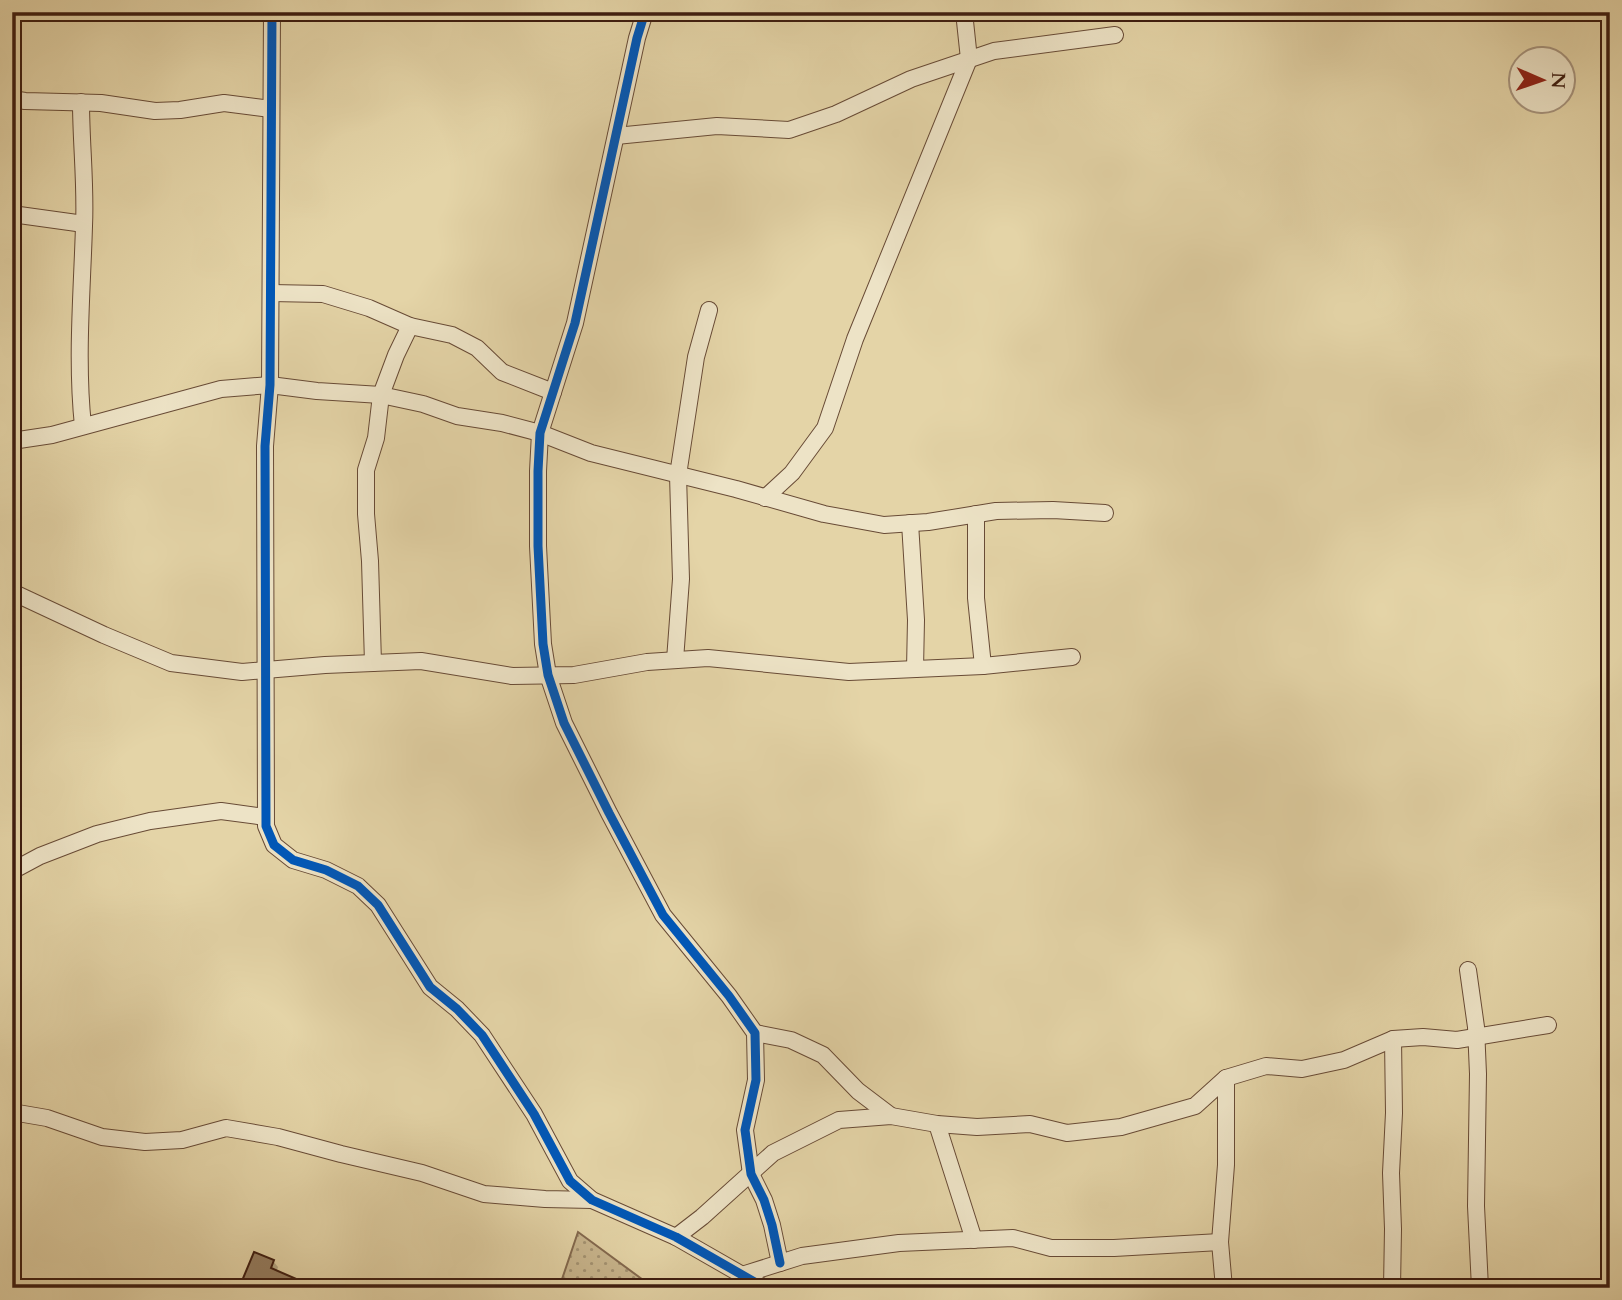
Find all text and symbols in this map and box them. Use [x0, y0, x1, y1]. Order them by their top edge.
north arrow [1506, 46, 1576, 116]
text: N [1545, 72, 1571, 90]

